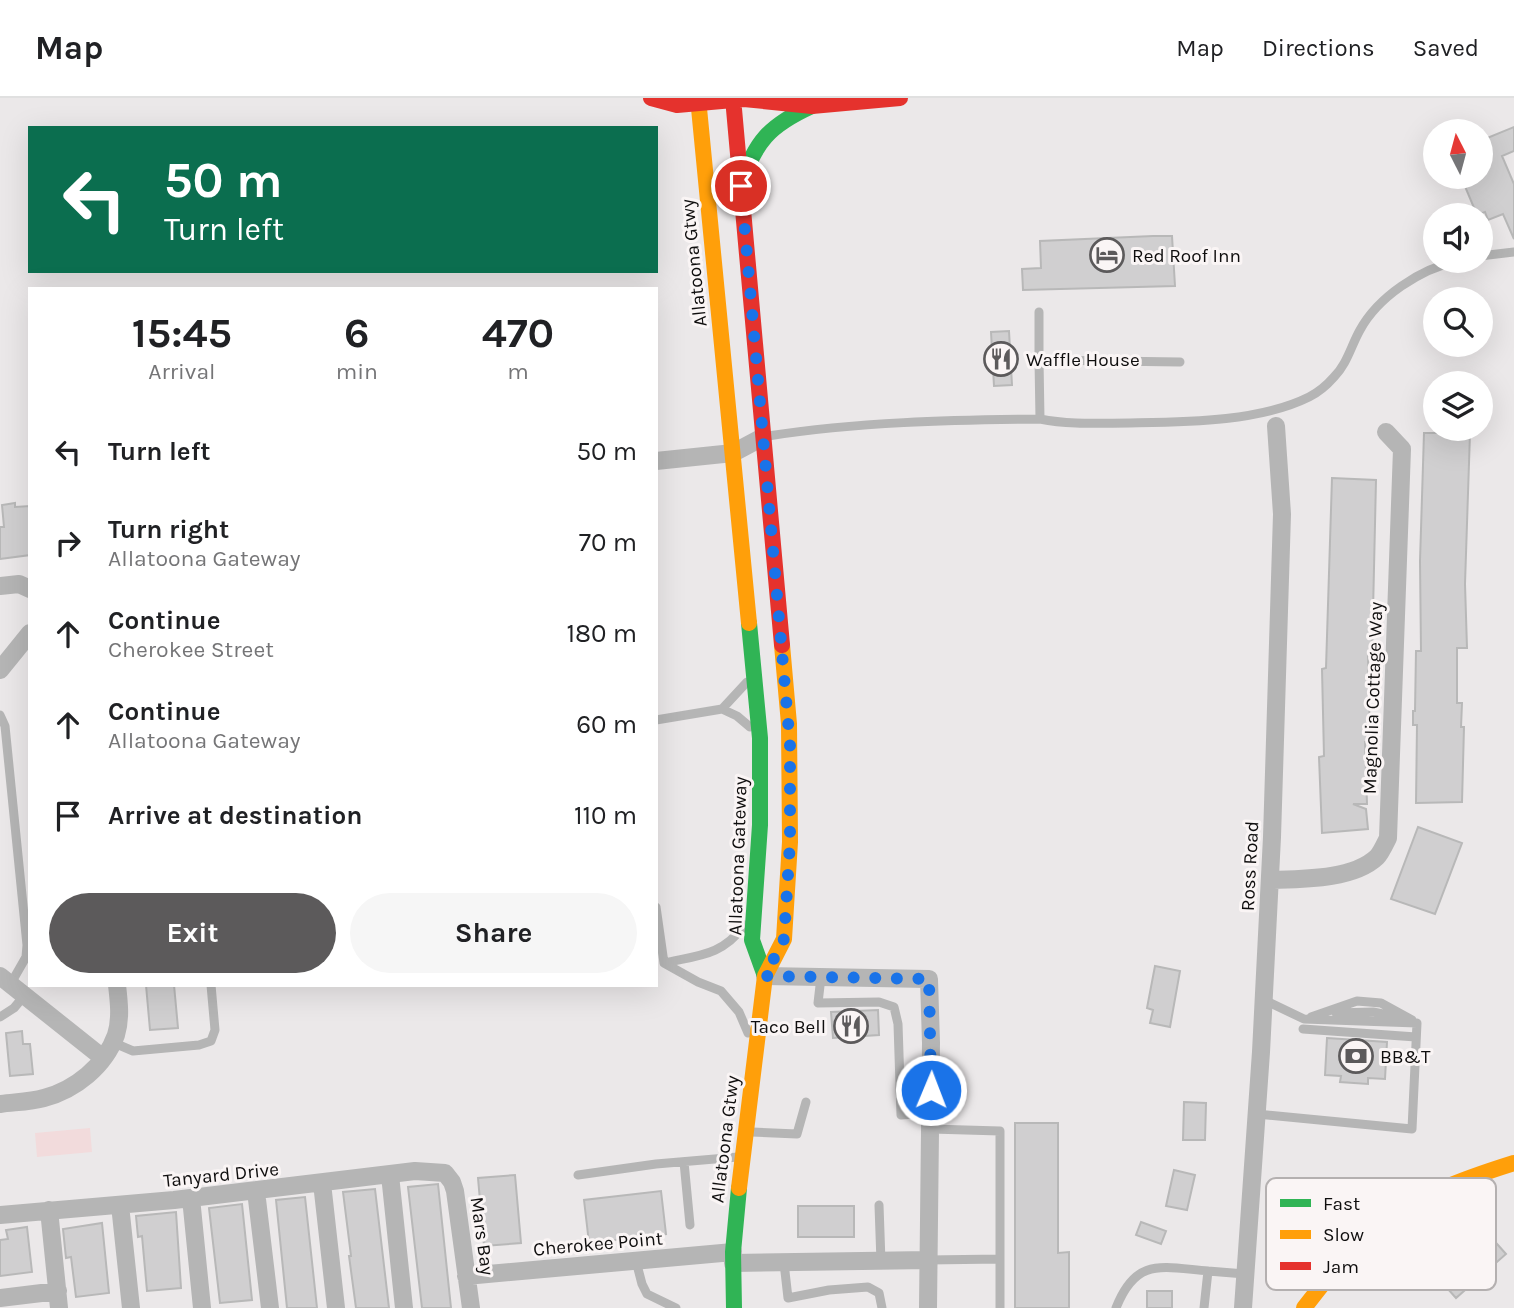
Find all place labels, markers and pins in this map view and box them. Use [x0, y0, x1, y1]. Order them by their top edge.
pin [711, 156, 771, 216]
hotel icon: Red Roof Inn [1088, 236, 1126, 274]
place label: Red Roof Inn [1132, 245, 1241, 267]
restaurant icon: Waffle House [982, 340, 1020, 378]
place label: Waffle House [1026, 349, 1140, 371]
restaurant icon: Taco Bell [832, 1007, 870, 1045]
place label: Taco Bell [751, 1016, 826, 1038]
bank icon: BB&T [1337, 1037, 1375, 1075]
place label: BB&T [1380, 1046, 1431, 1068]

